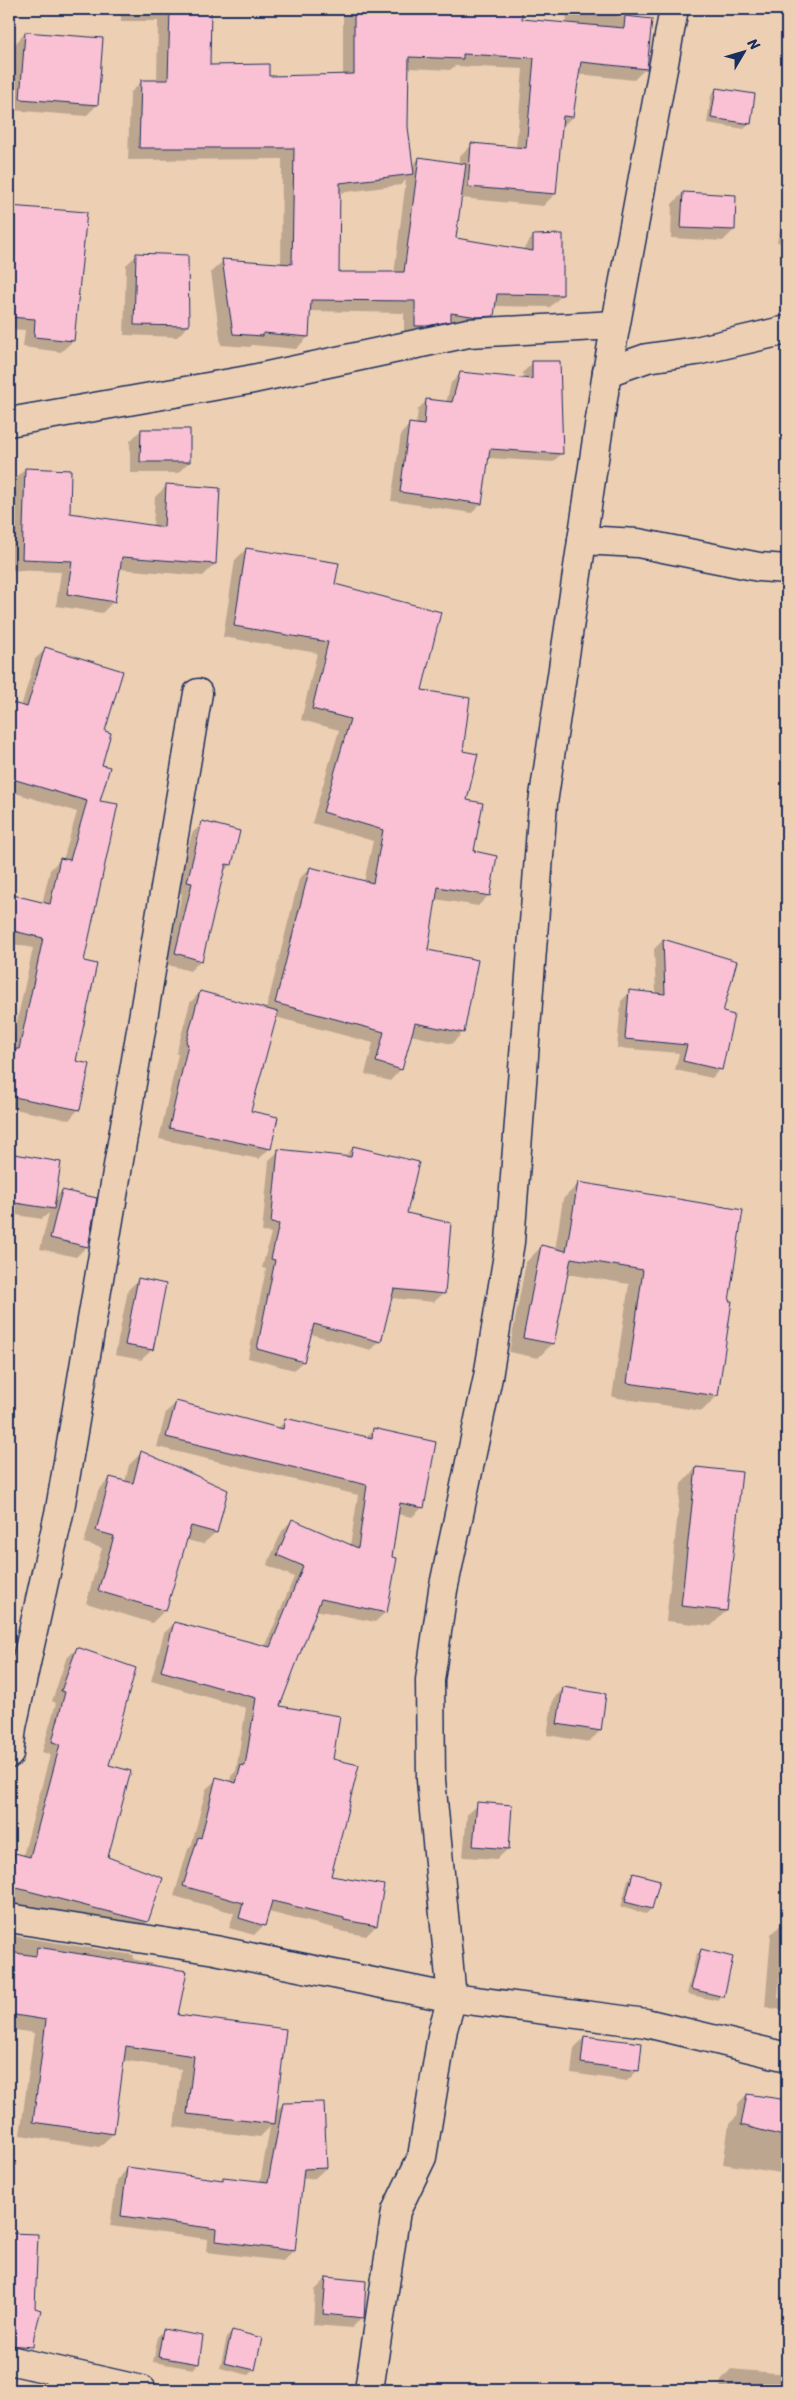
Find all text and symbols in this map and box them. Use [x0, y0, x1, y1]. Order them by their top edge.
north arrow [718, 28, 768, 78]
text: N [740, 32, 767, 56]

